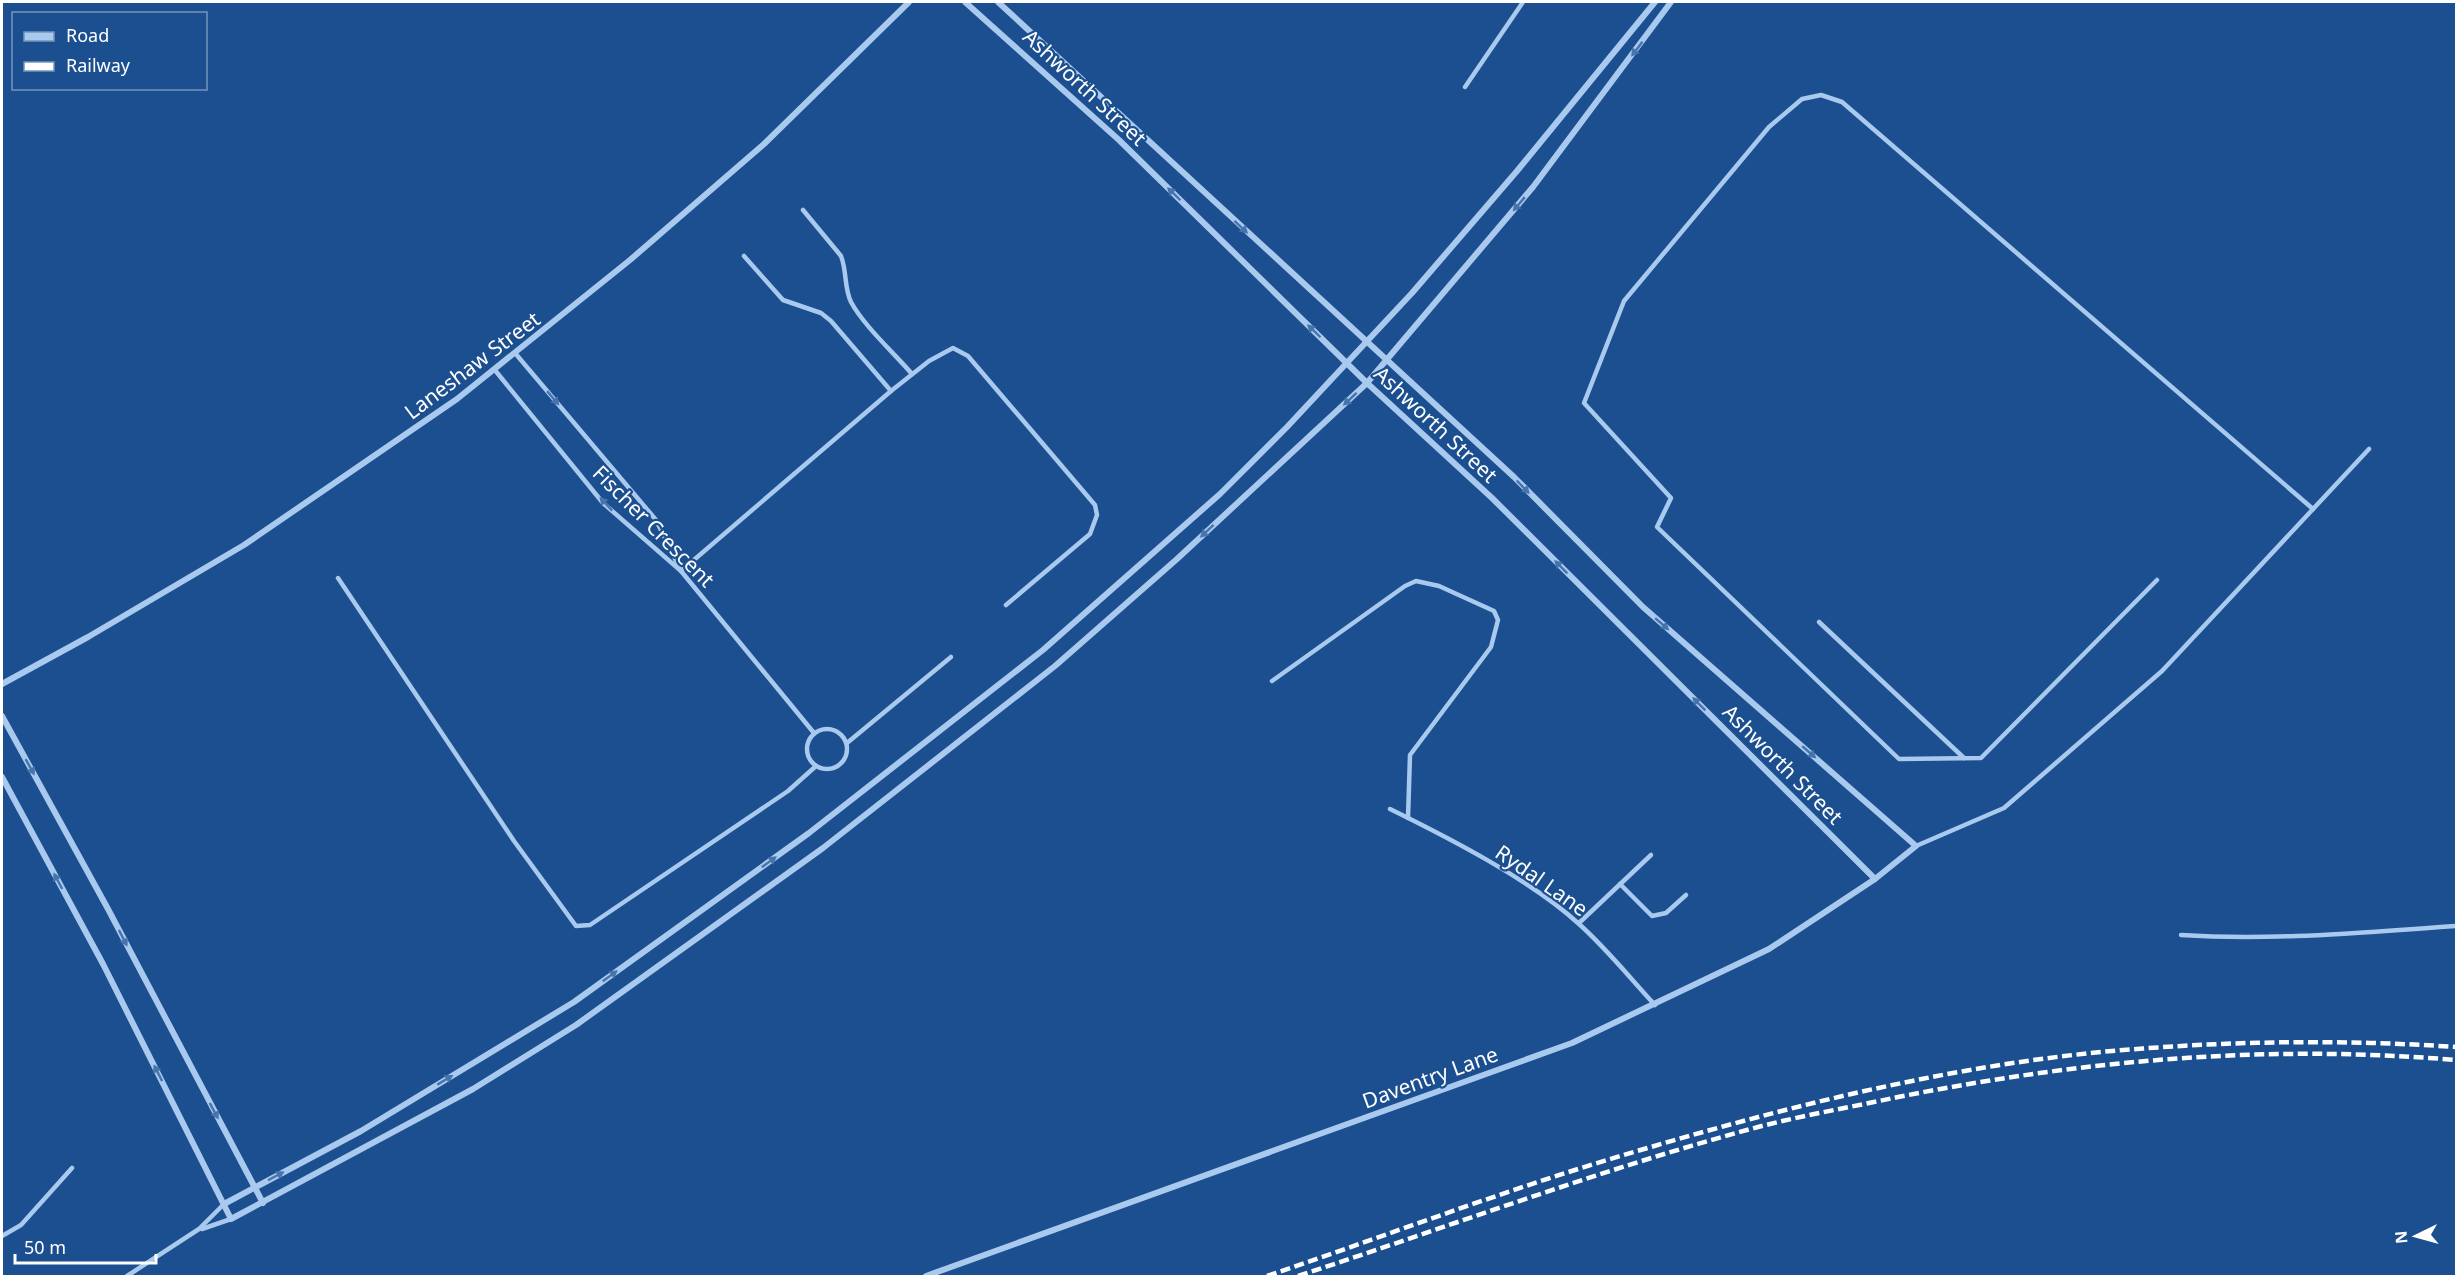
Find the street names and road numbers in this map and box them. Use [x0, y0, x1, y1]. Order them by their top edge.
street label: Ashworth Street [1017, 23, 1153, 152]
street label: Laneshaw Street [398, 305, 546, 425]
street label: Ashworth Street [1368, 360, 1504, 489]
street label: Fischer Crescent [587, 459, 721, 593]
street label: Ashworth Street [1717, 698, 1849, 830]
street label: Rydal Lane [1490, 838, 1594, 922]
street label: Daventry Lane [1358, 1039, 1502, 1115]

